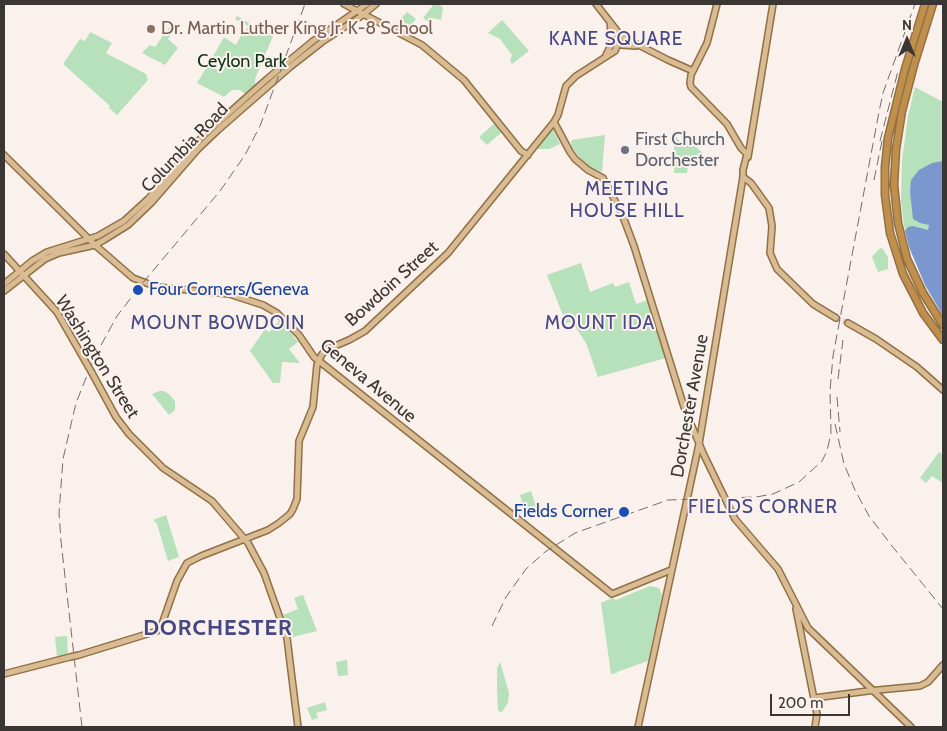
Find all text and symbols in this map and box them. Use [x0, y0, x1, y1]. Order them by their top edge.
north arrow [882, 15, 932, 65]
text: N [902, 16, 912, 34]
place label: Dr. Martin Luther King Jr. K-8 School [161, 18, 433, 40]
marker: Dr. Martin Luther King Jr. K-8 School [145, 23, 157, 35]
district label: KANE SQUARE [547, 28, 685, 50]
park label: Ceylon Park [197, 51, 287, 73]
street label: Columbia Road [137, 99, 233, 197]
place label: First Church Dorchester [635, 129, 725, 172]
marker: First Church Dorchester [619, 144, 631, 156]
district label: MEETING HOUSE HILL [568, 178, 686, 222]
street label: Bowdoin Street [341, 237, 443, 331]
place label: Four Corners/Geneva [149, 279, 309, 301]
marker: Four Corners/Geneva [131, 283, 145, 297]
street label: Washington Street [50, 291, 144, 423]
district label: MOUNT BOWDOIN [129, 312, 307, 334]
district label: MOUNT IDA [544, 312, 656, 334]
street label: Dorchester Avenue [667, 333, 713, 479]
street label: Geneva Avenue [315, 334, 421, 428]
district label: FIELDS CORNER [686, 496, 840, 518]
place label: Fields Corner [514, 501, 613, 523]
marker: Fields Corner [617, 505, 631, 519]
district label: DORCHESTER [142, 616, 294, 642]
scale bar [772, 684, 852, 716]
text: 200 m [778, 694, 823, 712]

